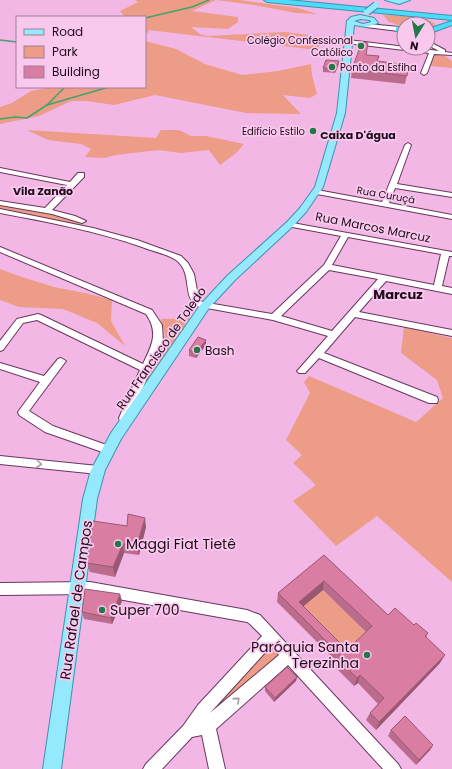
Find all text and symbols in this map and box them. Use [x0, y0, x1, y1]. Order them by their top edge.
legend [16, 16, 146, 88]
north arrow [396, 16, 436, 56]
text: Road [52, 23, 83, 40]
place label: Colégio Confessional Católico [247, 33, 353, 60]
text: N [409, 37, 420, 54]
marker: Colégio Confessional Católico [356, 41, 366, 51]
text: Park [52, 43, 79, 60]
place label: Ponto da Esfiha [340, 60, 417, 75]
marker: Ponto da Esfiha [327, 62, 337, 72]
text: Building [52, 63, 100, 80]
place label: Edifício Estilo [242, 124, 305, 139]
marker: Edifício Estilo [308, 126, 318, 136]
district label: Caixa D'água [320, 127, 396, 143]
street label: Rua Curuçá [356, 182, 416, 208]
district label: Vila Zanão [13, 183, 73, 199]
street label: Rua Marcos Marcuz [314, 207, 432, 247]
street label: Rua Francisco de Toledo [112, 283, 210, 413]
district label: Marcuz [373, 285, 423, 304]
place label: Bash [205, 342, 234, 359]
marker: Bash [192, 345, 202, 355]
one-way arrow [36, 459, 42, 468]
street label: Rua Rafael de Campos [55, 519, 97, 681]
place label: Maggi Fiat Tietê [126, 534, 236, 554]
marker: Maggi Fiat Tietê [113, 539, 123, 549]
place label: Super 700 [110, 600, 180, 620]
marker: Super 700 [97, 605, 107, 615]
place label: Paróquia Santa Terezinha [251, 637, 359, 673]
marker: Paróquia Santa Terezinha [362, 650, 372, 660]
one-way arrow [233, 698, 240, 705]

